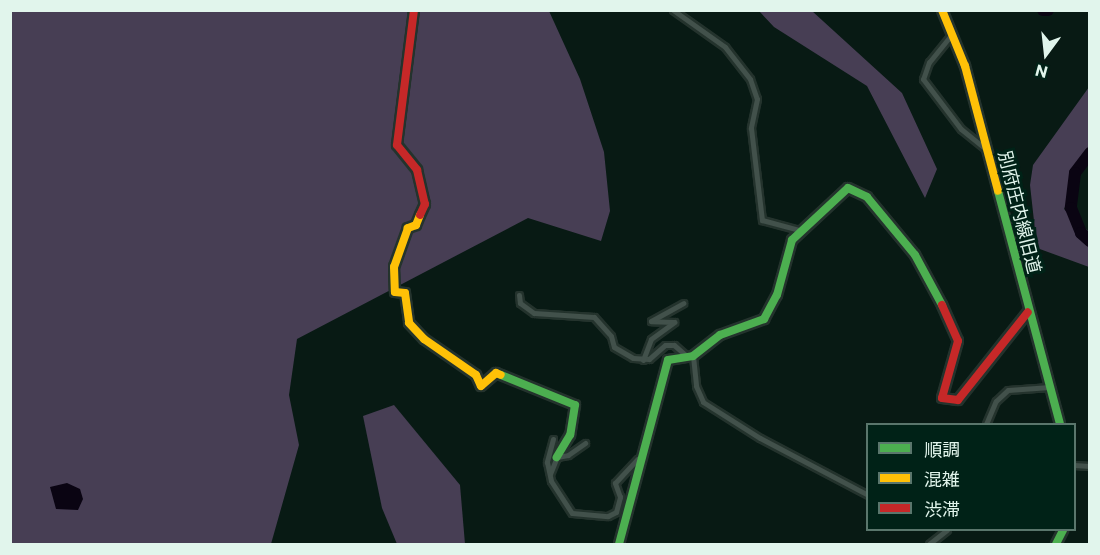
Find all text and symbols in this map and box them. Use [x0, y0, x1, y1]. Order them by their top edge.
north arrow [1016, 24, 1076, 84]
text: N [1033, 61, 1049, 83]
street label: 別府庄内線旧道 [994, 148, 1046, 276]
legend [866, 423, 1076, 531]
text: 順調 [924, 438, 960, 460]
text: 混雑 [924, 468, 960, 490]
text: 渋滞 [924, 498, 960, 520]

